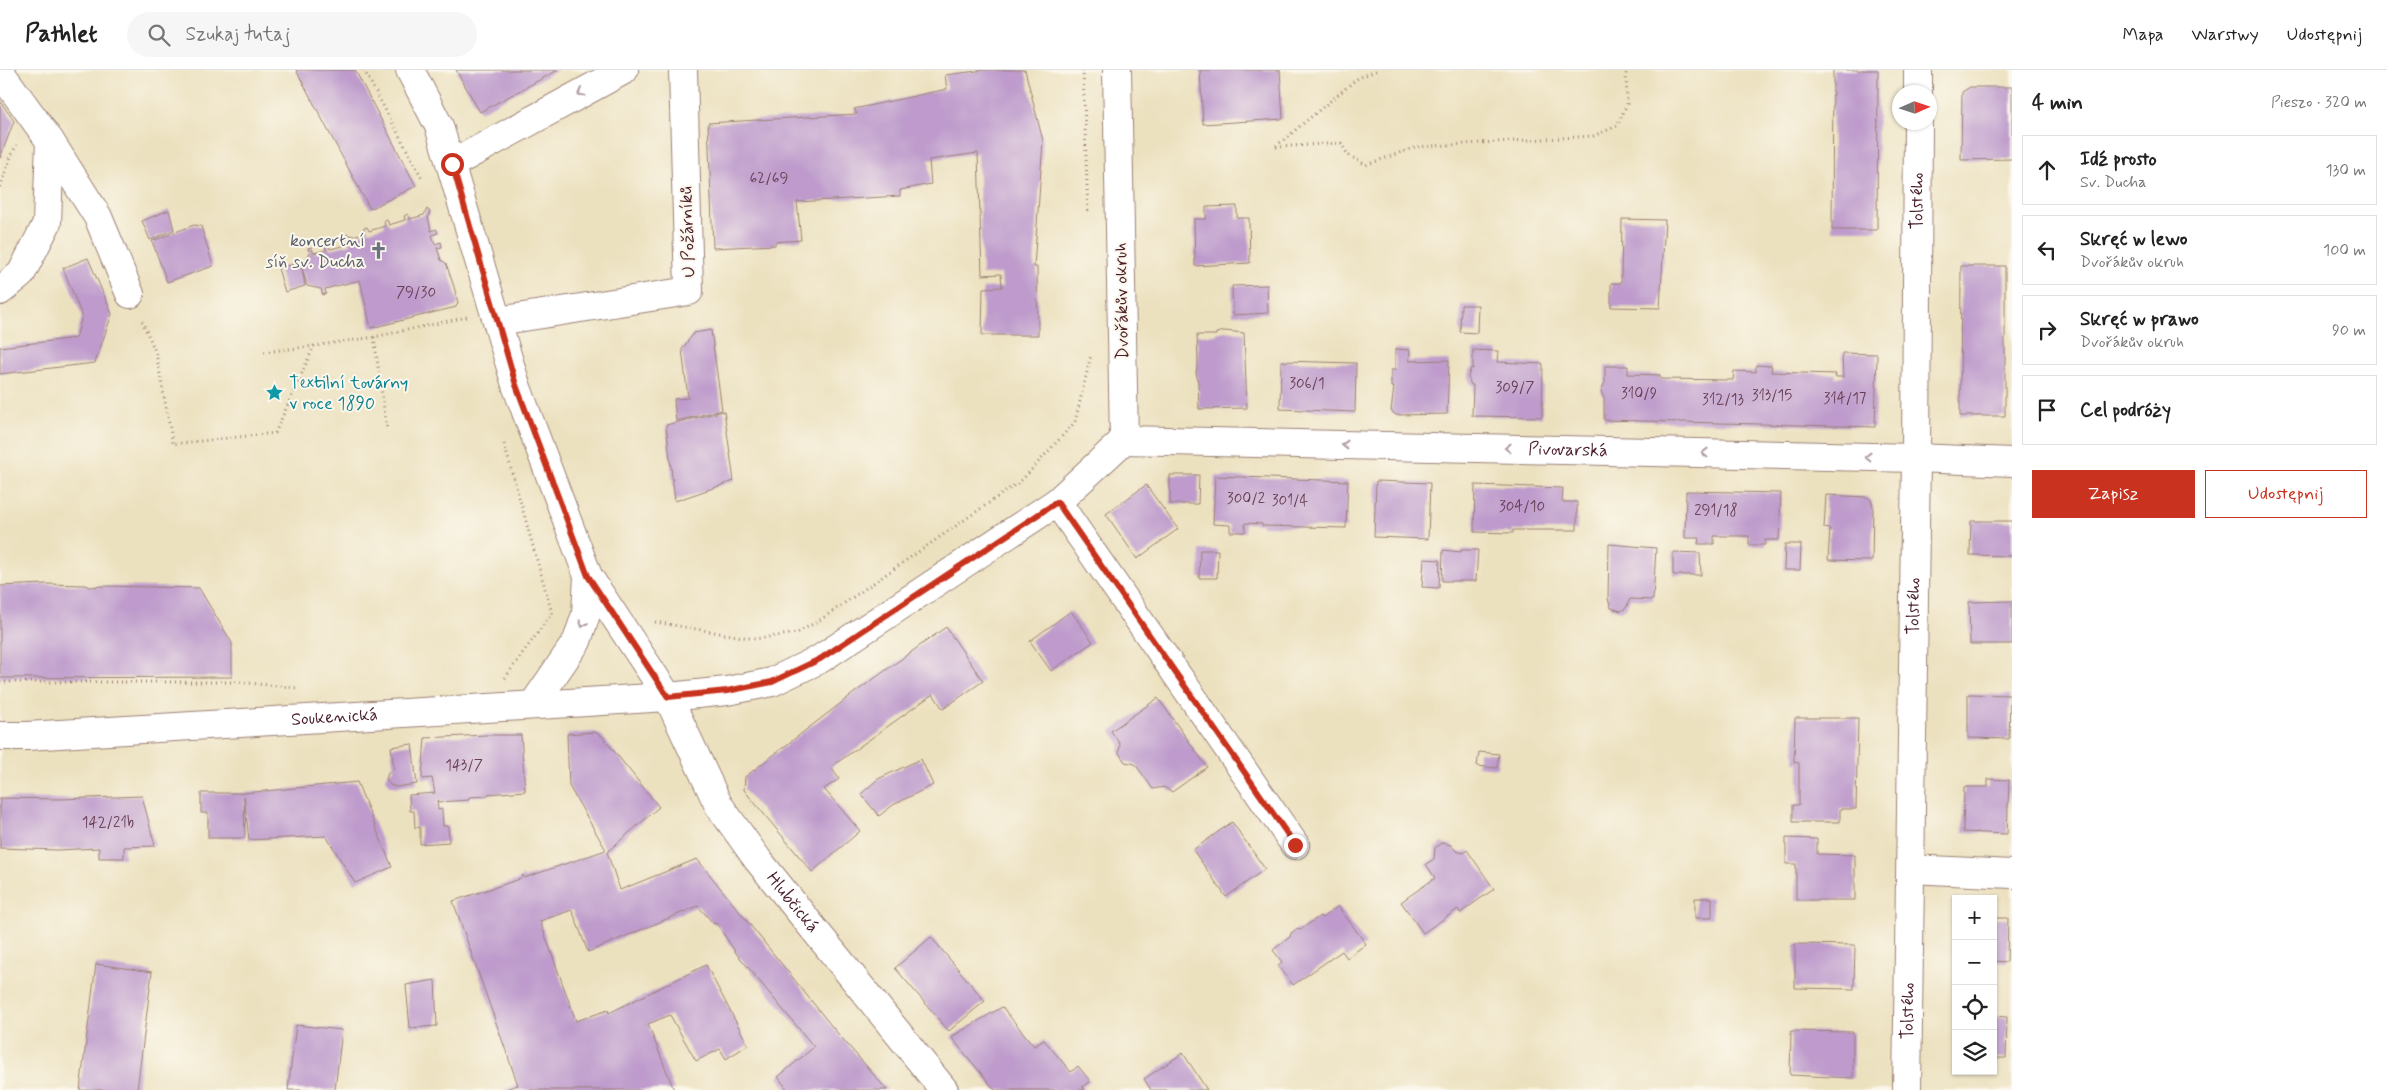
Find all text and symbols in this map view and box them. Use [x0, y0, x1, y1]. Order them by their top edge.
search box [127, 12, 477, 57]
text: Pathlet [25, 19, 97, 50]
icon: search [145, 21, 173, 49]
text: Szukaj tutaj [185, 22, 290, 47]
text: Mapa [2123, 23, 2164, 47]
text: Warstwy [2192, 23, 2259, 47]
text: Udostępnij [2287, 23, 2362, 47]
north arrow [1892, 85, 1937, 130]
one-way arrow [578, 87, 587, 97]
text: 4 min [2032, 89, 2083, 117]
text: Pieszo · 320 m [2271, 92, 2367, 113]
text: Idź prosto [2080, 147, 2157, 172]
route start [441, 153, 464, 176]
icon: ahead [2033, 156, 2061, 184]
text: 130 m [2325, 160, 2366, 181]
house number: 62/69 [750, 169, 788, 189]
street label: Tolstého [1905, 172, 1930, 230]
text: Sv. Ducha [2080, 172, 2146, 193]
street label: U Požárníků [674, 186, 702, 278]
text: Skręć w lewo [2080, 227, 2188, 252]
place label: koncertní síň sv. Ducha [265, 229, 365, 274]
icon: left [2033, 236, 2061, 264]
text: 100 m [2323, 240, 2366, 261]
church icon: koncertní síň sv. Ducha [369, 241, 389, 261]
street label: Dvořákův okruh [1109, 242, 1135, 360]
text: Dvořákův okruh [2080, 252, 2184, 273]
house number: 79/30 [396, 283, 436, 303]
text: Skręć w prawo [2080, 307, 2199, 332]
icon: right [2033, 316, 2061, 344]
text: 90 m [2332, 320, 2366, 341]
text: Dvořákův okruh [2080, 332, 2184, 353]
place label: Textilní továrny v roce 1890 [289, 371, 408, 416]
house number: 306/1 [1289, 374, 1325, 394]
house number: 309/7 [1496, 378, 1534, 398]
place icon: Textilní továrny v roce 1890 [265, 383, 285, 403]
house number: 310/9 [1621, 384, 1657, 404]
house number: 313/15 [1752, 386, 1792, 406]
house number: 314/17 [1824, 389, 1867, 409]
house number: 312/13 [1702, 390, 1744, 410]
icon: arrive [2033, 396, 2061, 424]
text: Cel podróży [2080, 398, 2171, 423]
street label: Pivovarská [1528, 437, 1608, 463]
one-way arrow [1341, 440, 1349, 450]
one-way arrow [1504, 443, 1512, 454]
one-way arrow [1701, 448, 1709, 458]
one-way arrow [1863, 451, 1871, 462]
button: Zapisz [2032, 470, 2195, 518]
button: Udostępnij [2205, 470, 2367, 518]
house number: 300/2 [1227, 489, 1265, 509]
house number: 301/4 [1272, 491, 1309, 511]
house number: 304/10 [1499, 497, 1545, 517]
house number: 291/18 [1694, 501, 1738, 521]
street label: Tolstého [1901, 577, 1926, 635]
one-way arrow [578, 620, 588, 628]
street label: Soukenická [290, 703, 378, 732]
house number: 143/7 [445, 756, 483, 776]
house number: 142/21b [82, 813, 134, 833]
route end [1284, 834, 1307, 857]
street label: Hlubčická [760, 867, 824, 938]
map controls [1952, 895, 1997, 1075]
button: + [1952, 895, 1997, 940]
button: − [1952, 940, 1997, 985]
street label: Tolstého [1896, 982, 1921, 1040]
button: locate [1952, 985, 1997, 1030]
button: layers [1952, 1030, 1997, 1075]

